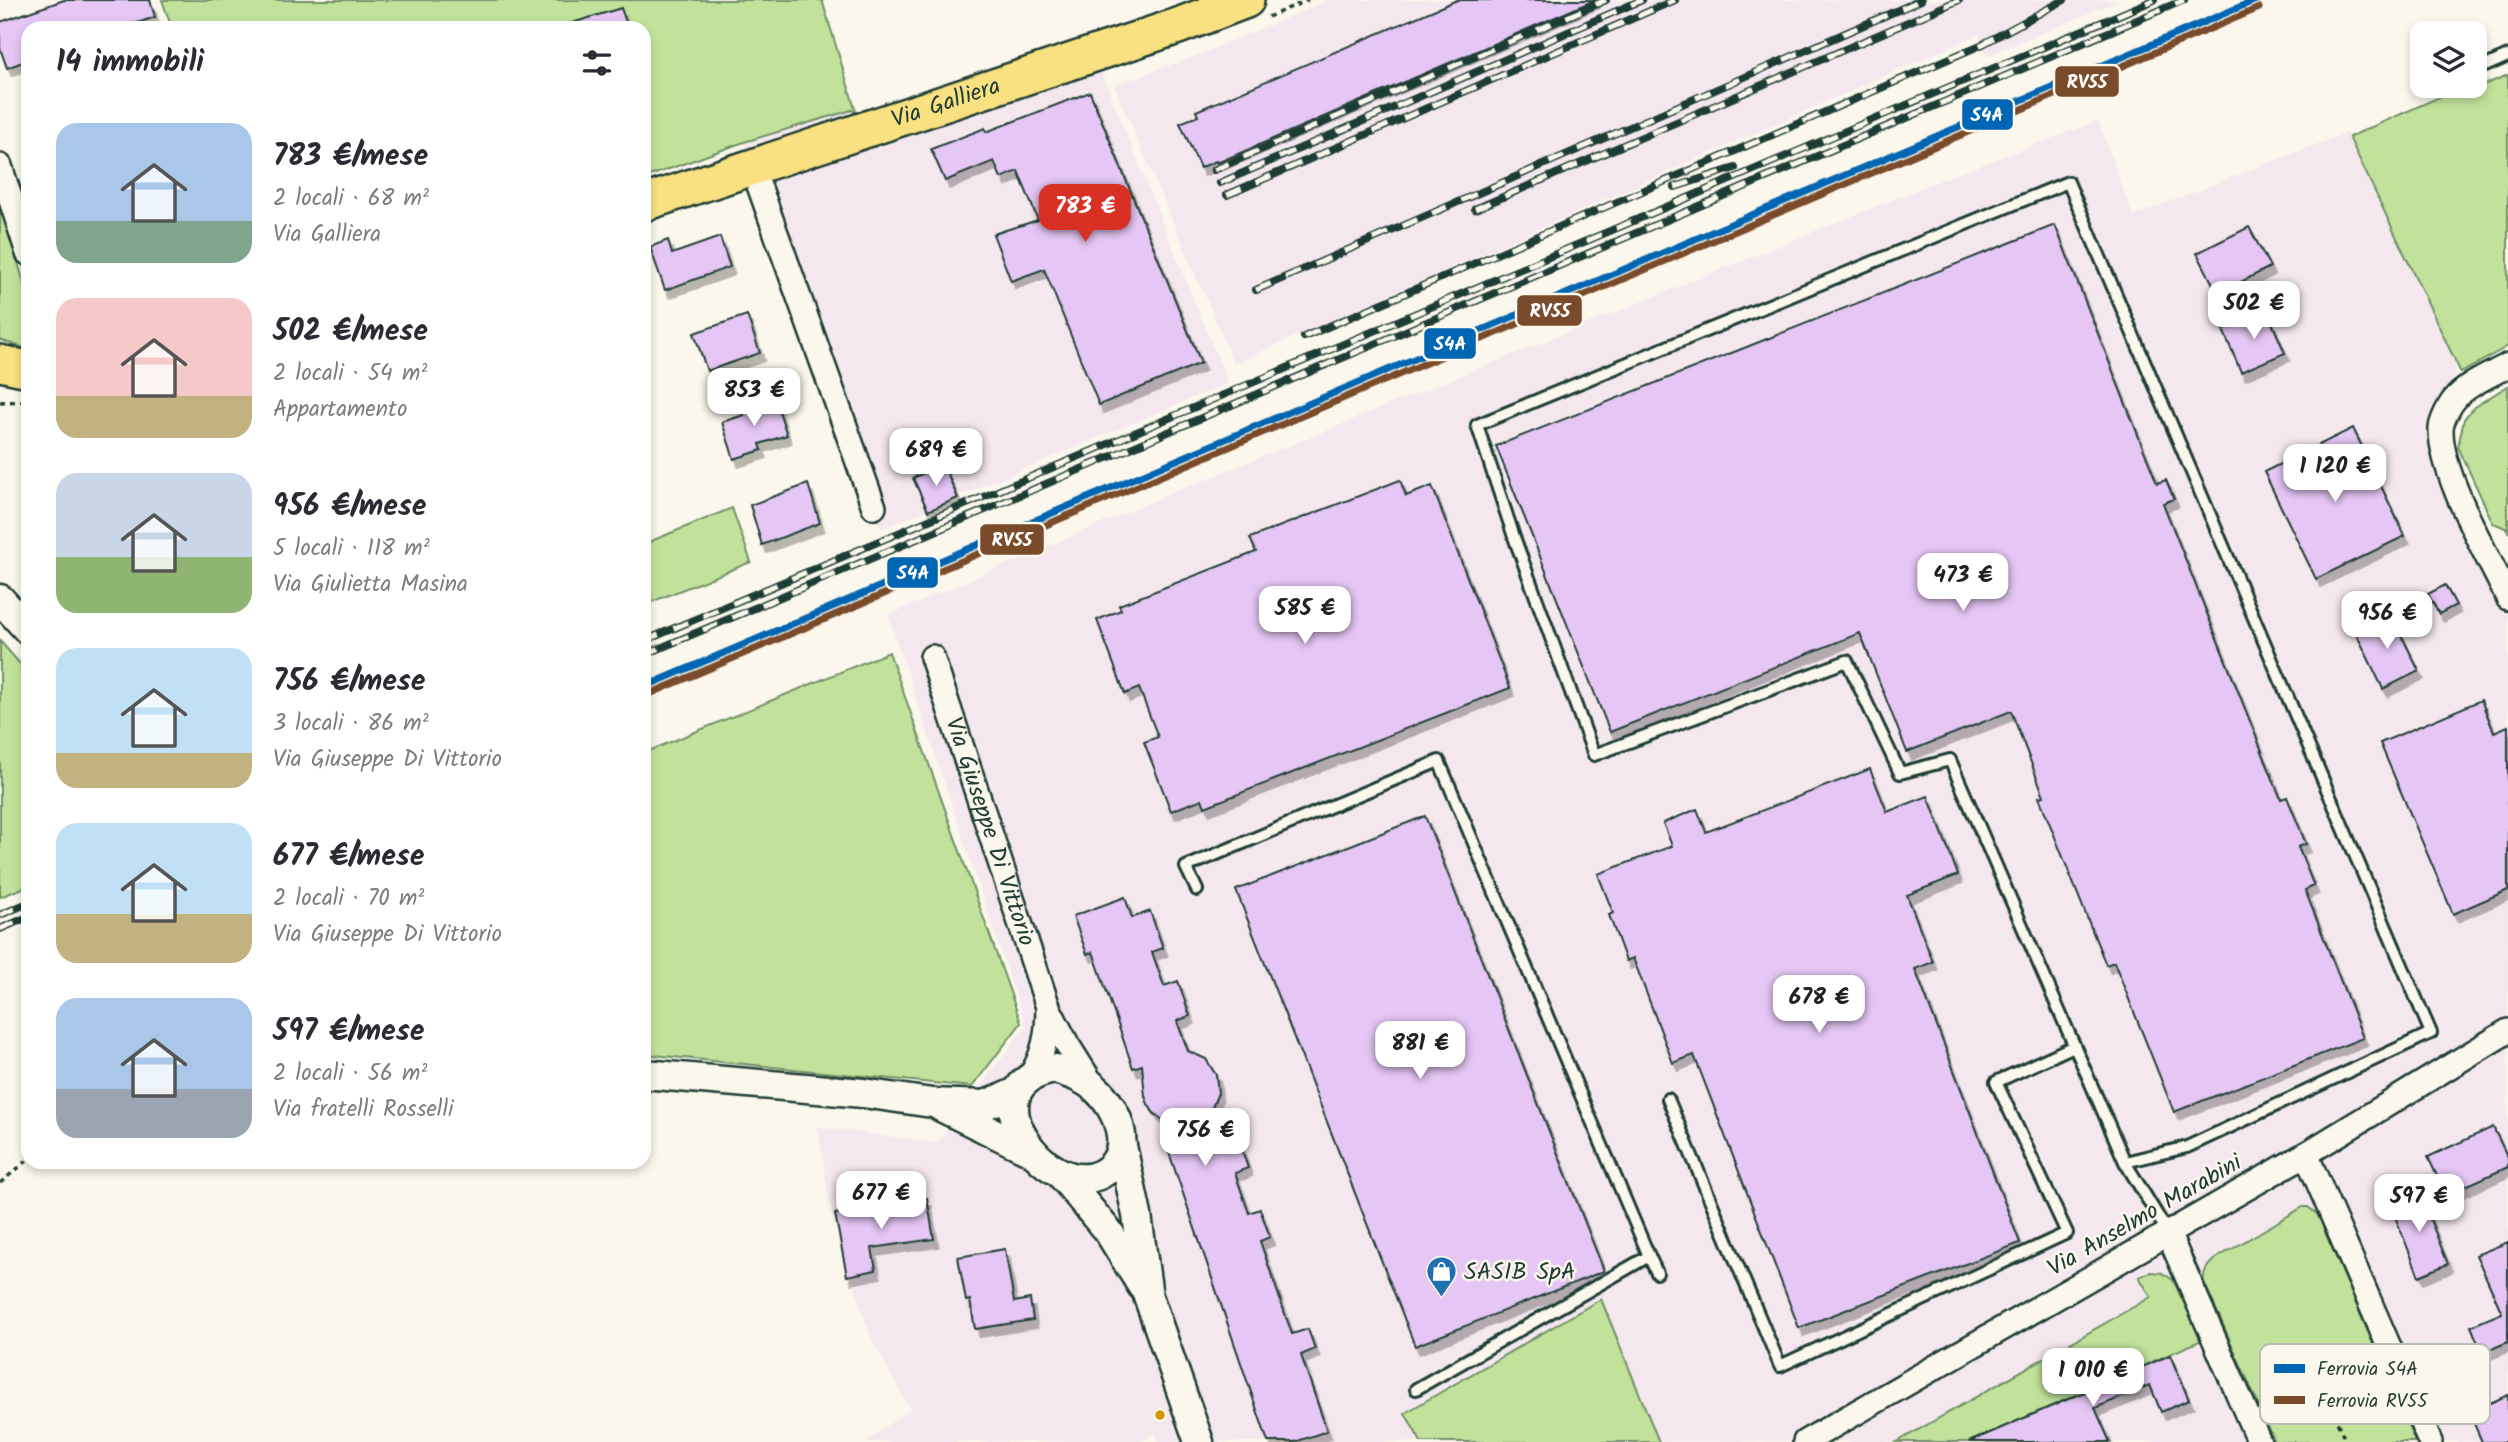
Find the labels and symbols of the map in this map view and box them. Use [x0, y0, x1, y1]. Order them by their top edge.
line badge: RV55 [2054, 65, 2120, 98]
street label: Via Galliera [886, 67, 1006, 139]
text: RV55 [2067, 68, 2109, 98]
line badge: S4A [1961, 98, 2014, 131]
text: S4A [1971, 101, 2003, 131]
pin: 783 € [1036, 184, 1134, 244]
pin: 502 € [2205, 282, 2303, 341]
line badge: RV55 [1516, 294, 1583, 327]
text: RV55 [1530, 297, 1572, 327]
line badge: S4A [1423, 327, 1477, 360]
text: S4A [1434, 330, 1466, 360]
pin: 853 € [705, 368, 803, 428]
pin: 689 € [887, 428, 985, 488]
pin: 1 120 € [2270, 444, 2400, 504]
line badge: RV55 [979, 523, 1045, 556]
text: RV55 [992, 526, 1034, 556]
pin: 473 € [1914, 554, 2012, 613]
line badge: S4A [886, 556, 939, 589]
text: S4A [897, 559, 929, 589]
pin: 585 € [1256, 586, 1354, 646]
pin: 956 € [2338, 592, 2436, 651]
street label: Via Giuseppe Di Vittorio [934, 712, 1046, 951]
pin: 678 € [1770, 976, 1868, 1035]
pin: 881 € [1371, 1021, 1469, 1081]
pin: 756 € [1156, 1108, 1254, 1168]
street label: Via Anselmo Marabini [2040, 1144, 2251, 1288]
pin: 677 € [832, 1172, 930, 1231]
pin: 597 € [2370, 1174, 2468, 1234]
place label: SASIB SpA [1464, 1253, 1575, 1292]
shop icon: SASIB SpA [1424, 1255, 1458, 1299]
legend [2260, 1344, 2490, 1424]
pin: 1 010 € [2028, 1348, 2158, 1408]
text: Ferrovia S4A [2317, 1355, 2418, 1385]
text: Ferrovia RV55 [2317, 1387, 2429, 1417]
unlabelled marker [1153, 1408, 1167, 1422]

